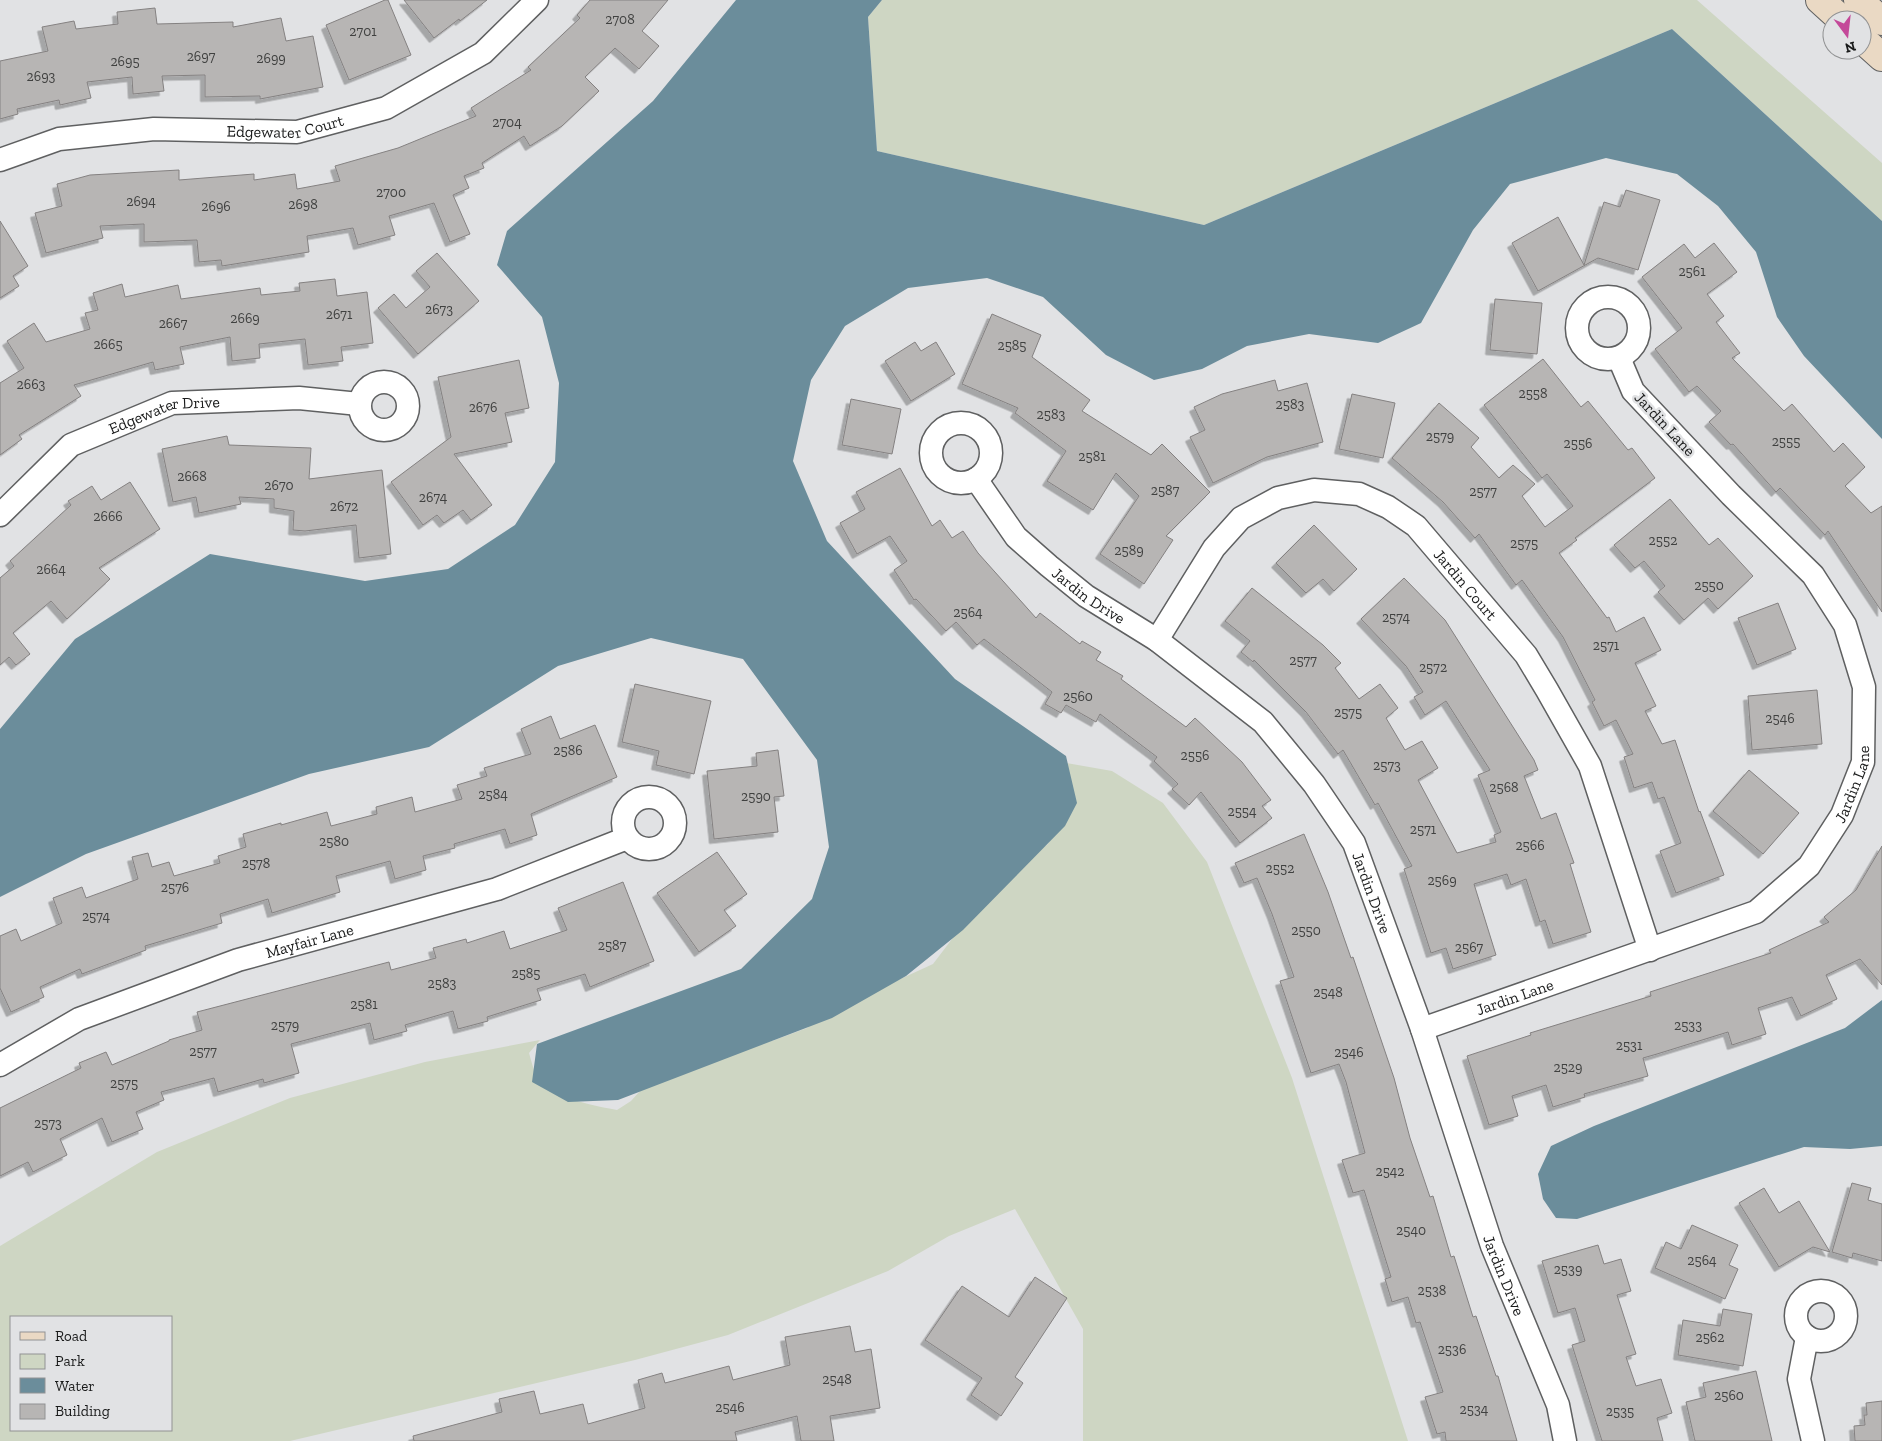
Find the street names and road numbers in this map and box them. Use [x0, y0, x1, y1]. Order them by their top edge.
street label: Edgewater Court [227, 110, 346, 142]
street label: Jardin Lane [1631, 388, 1699, 460]
street label: Edgewater Drive [106, 392, 220, 438]
street label: Jardin Court [1430, 545, 1501, 624]
street label: Jardin Drive [1048, 563, 1129, 628]
street label: Jardin Lane [1830, 745, 1873, 826]
street label: Jardin Drive [1349, 849, 1396, 936]
street label: Mayfair Lane [263, 919, 355, 962]
street label: Jardin Lane [1473, 974, 1556, 1019]
street label: Jardin Drive [1480, 1233, 1529, 1318]

